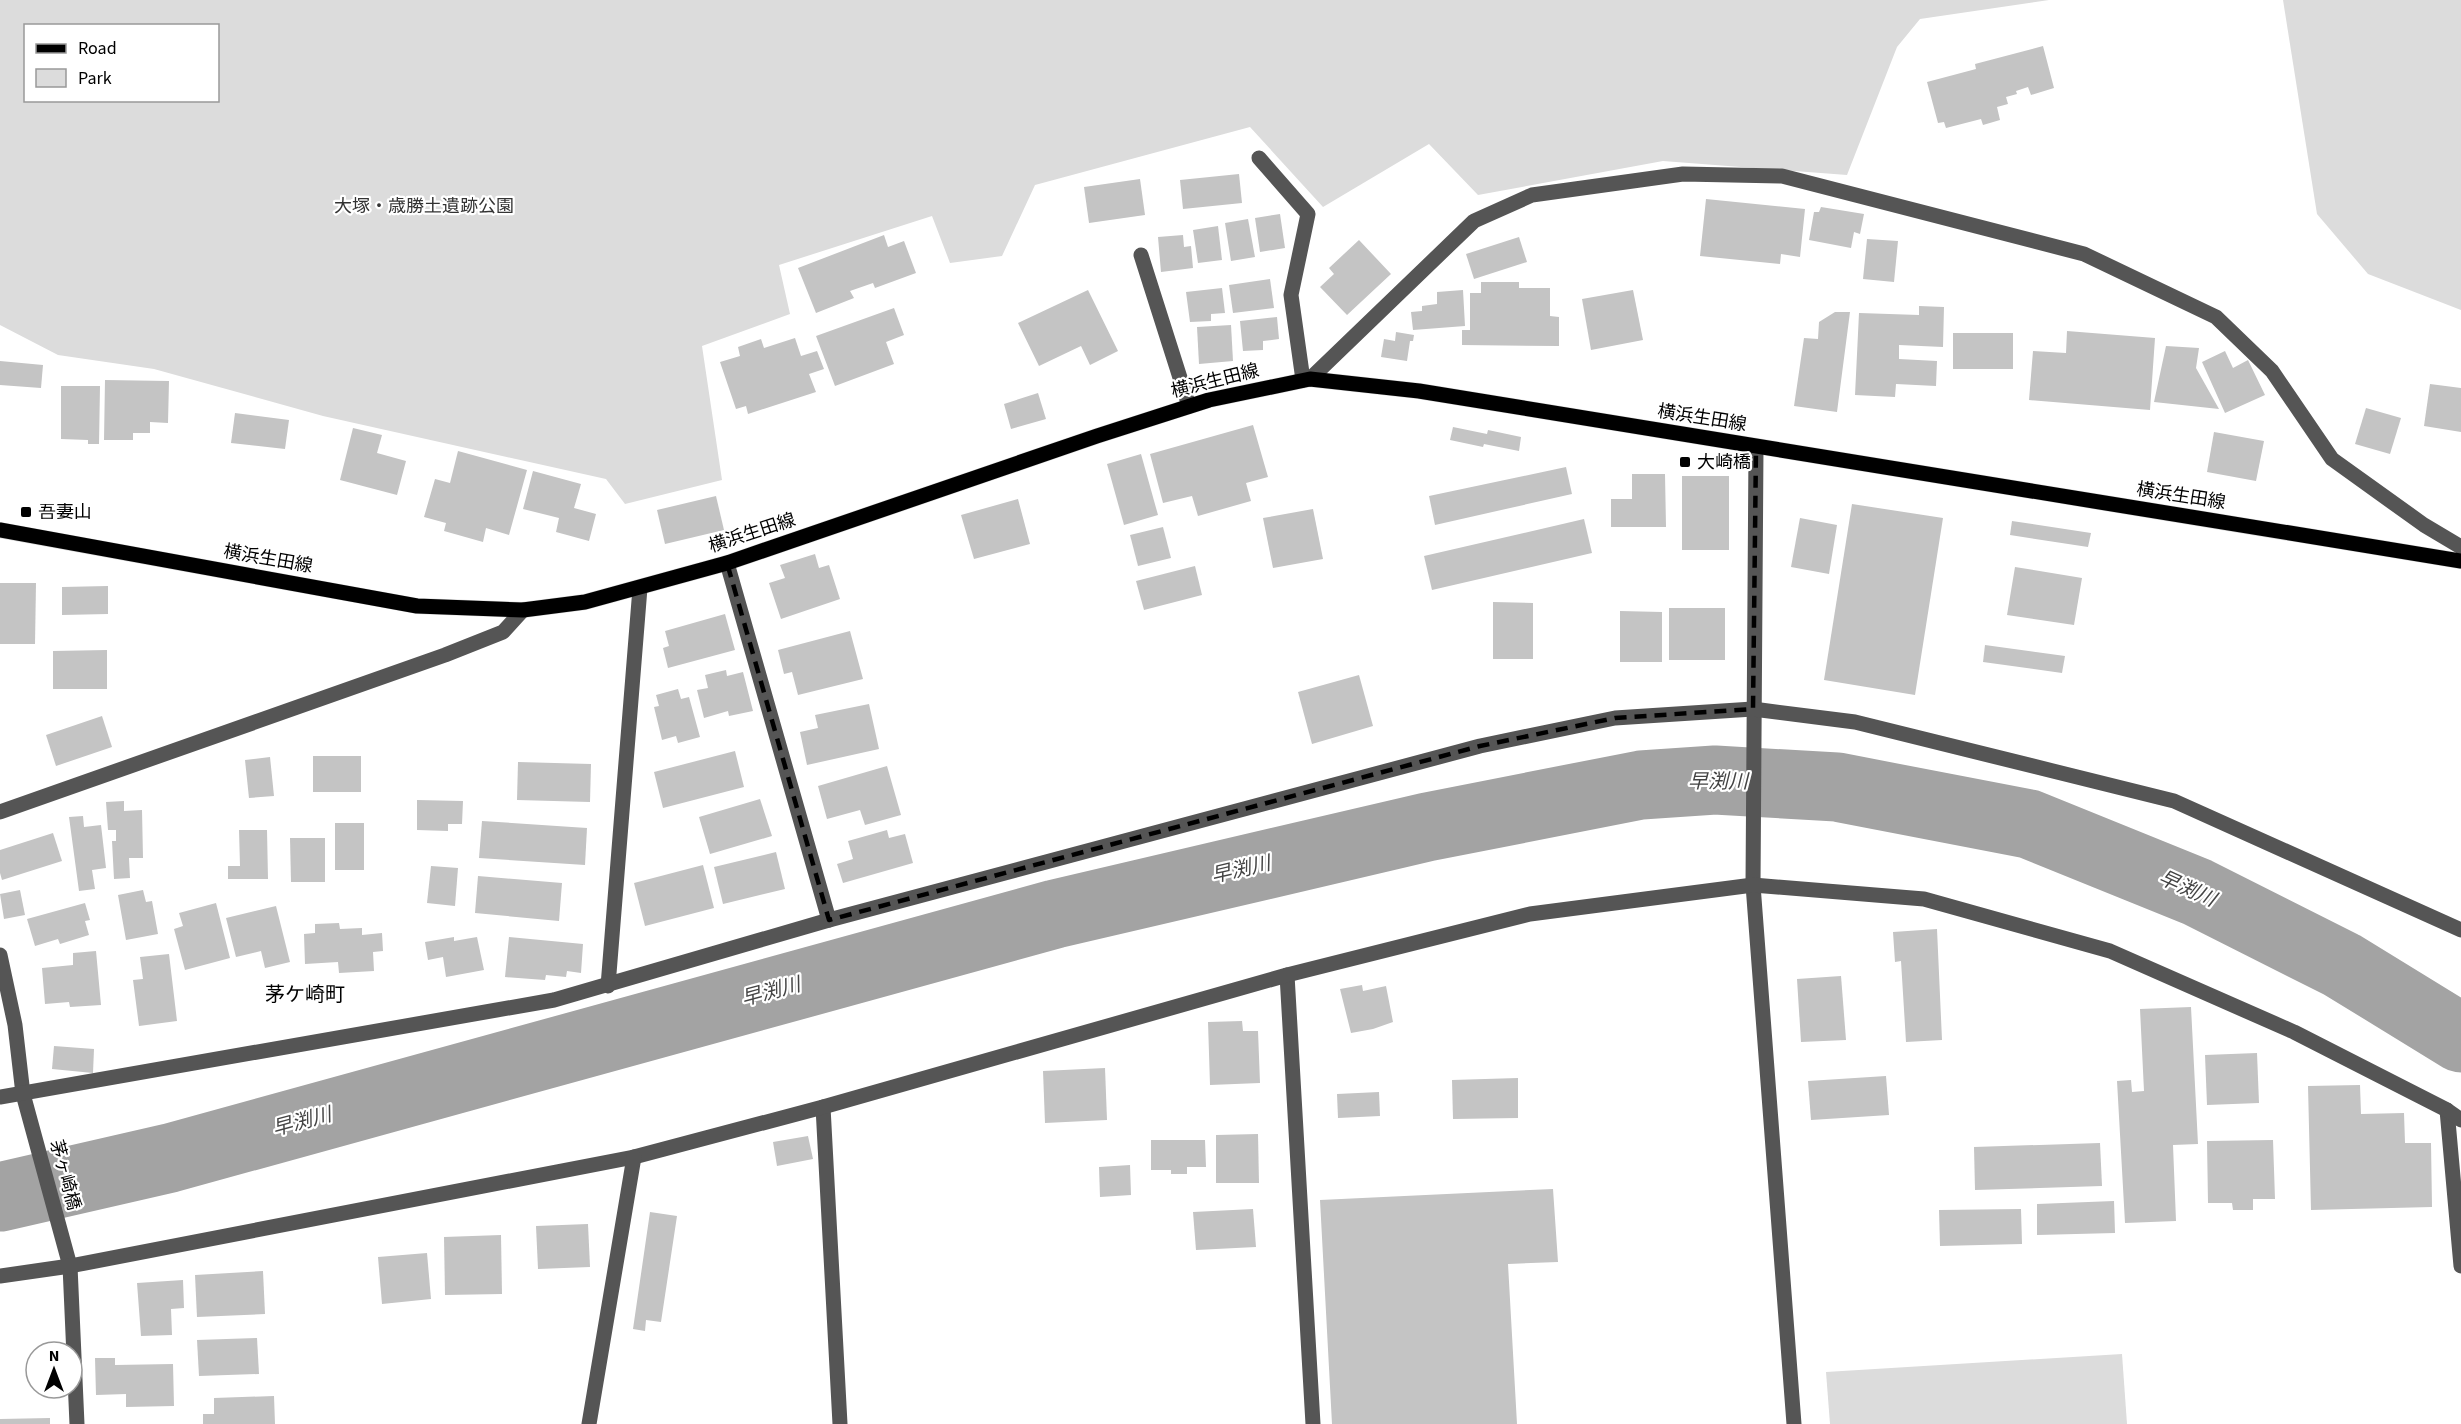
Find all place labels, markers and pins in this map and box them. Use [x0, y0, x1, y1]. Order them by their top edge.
place label: 大崎橋 [1697, 450, 1751, 475]
marker: 大崎橋 [1678, 455, 1692, 469]
place label: 吾妻山 [38, 500, 92, 525]
marker: 吾妻山 [19, 505, 33, 519]

